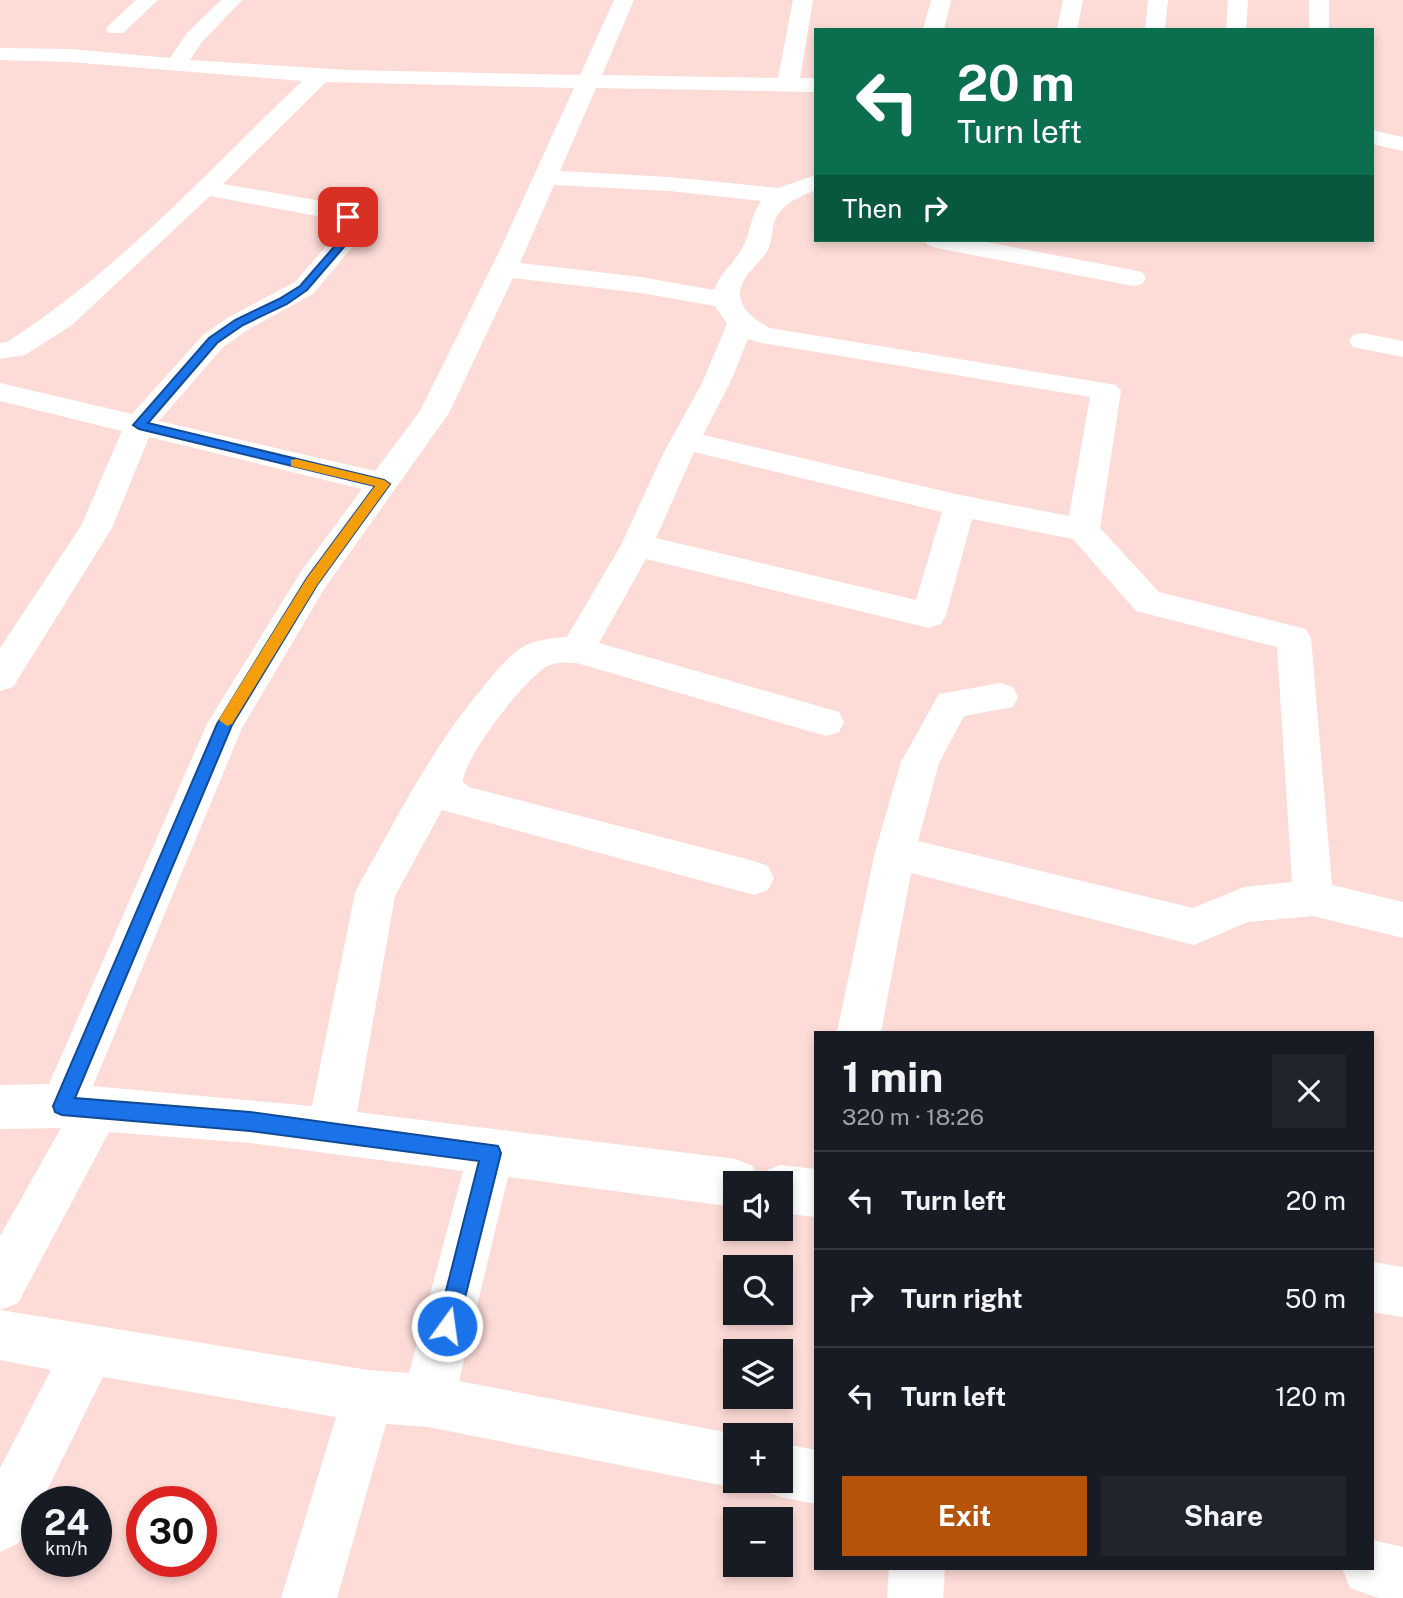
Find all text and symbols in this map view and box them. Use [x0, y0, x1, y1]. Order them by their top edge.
text: 20 m [957, 54, 1075, 112]
icon: left [842, 56, 933, 147]
text: Turn left [957, 113, 1082, 150]
pin [318, 187, 378, 247]
icon: right [916, 189, 954, 227]
text: Then [842, 193, 902, 224]
icon: arrive [329, 198, 367, 236]
text: 1 min [842, 1052, 943, 1101]
button: close [1272, 1054, 1346, 1128]
text: 320 m · 18:26 [842, 1103, 984, 1130]
map controls [723, 1171, 793, 1577]
button: sound [723, 1171, 793, 1241]
icon: left [842, 1181, 880, 1219]
text: Turn left [901, 1185, 1006, 1216]
text: 20 m [1286, 1185, 1346, 1216]
button: search [723, 1255, 793, 1325]
icon: right [842, 1279, 880, 1317]
text: Turn right [901, 1283, 1023, 1314]
text: 50 m [1285, 1283, 1346, 1314]
position arrow [410, 1289, 484, 1363]
button: layers [723, 1339, 793, 1409]
icon: left [842, 1377, 880, 1415]
text: Turn left [901, 1381, 1006, 1412]
text: 120 m [1275, 1381, 1346, 1412]
button: + [723, 1423, 793, 1493]
button: Exit [842, 1476, 1087, 1556]
button: Share [1101, 1476, 1346, 1556]
speed limit sign: 30 [126, 1486, 217, 1577]
text: 24 [44, 1502, 89, 1543]
button: − [723, 1507, 793, 1577]
text: km/h [45, 1538, 88, 1559]

